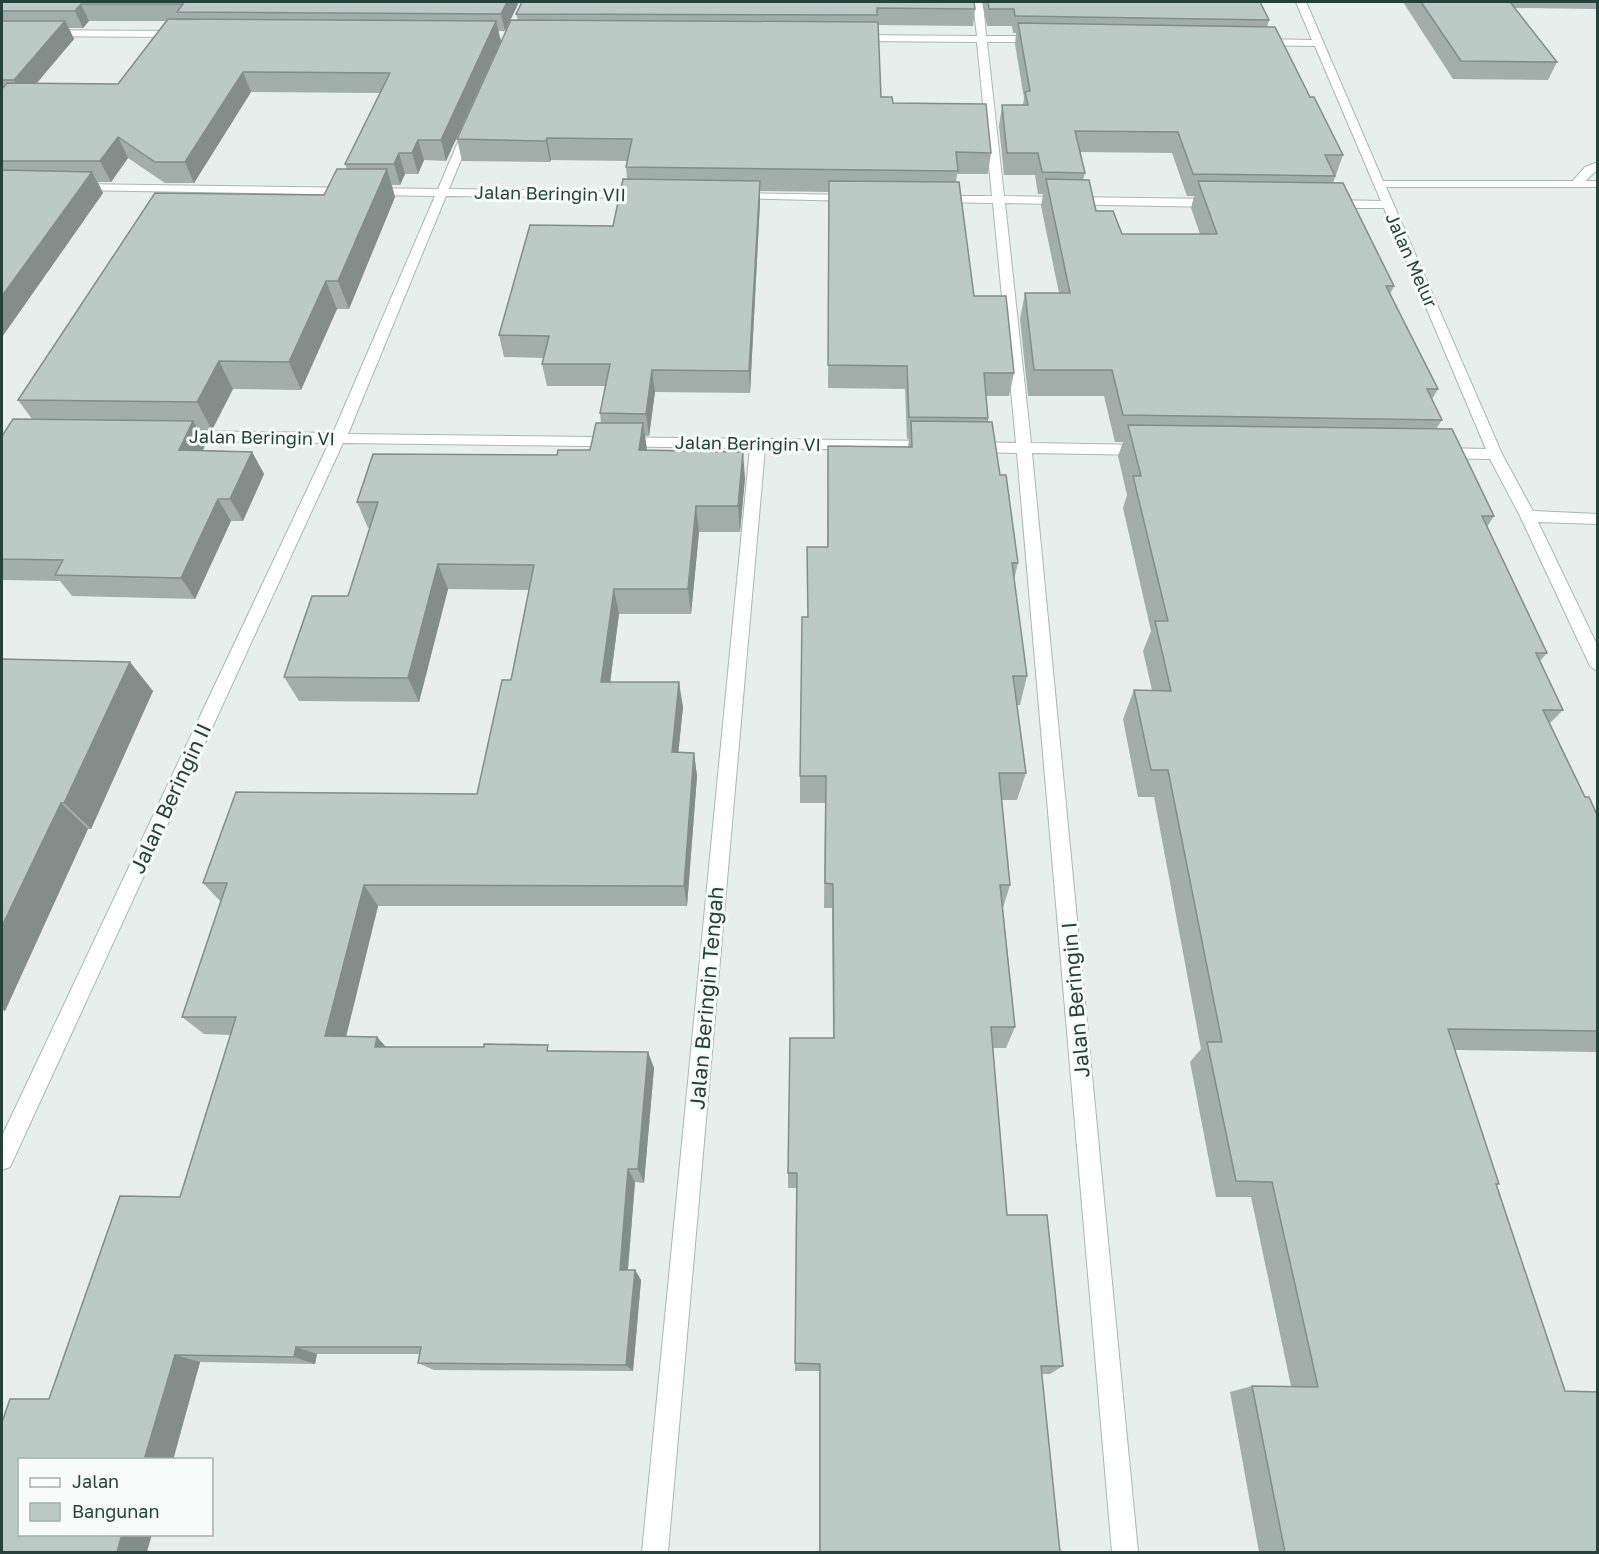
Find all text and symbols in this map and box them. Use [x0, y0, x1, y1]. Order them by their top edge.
street label: Jalan Beringin VII [474, 181, 626, 205]
street label: Jalan Melur [1381, 209, 1443, 311]
street label: Jalan Beringin VI [189, 425, 335, 449]
street label: Jalan Beringin VI [675, 431, 821, 455]
street label: Jalan Beringin II [124, 719, 216, 877]
street label: Jalan Beringin Tengah [683, 885, 729, 1111]
street label: Jalan Beringin I [1055, 921, 1095, 1079]
legend [18, 1458, 213, 1536]
text: Jalan [72, 1470, 119, 1492]
text: Bangunan [72, 1500, 160, 1522]

